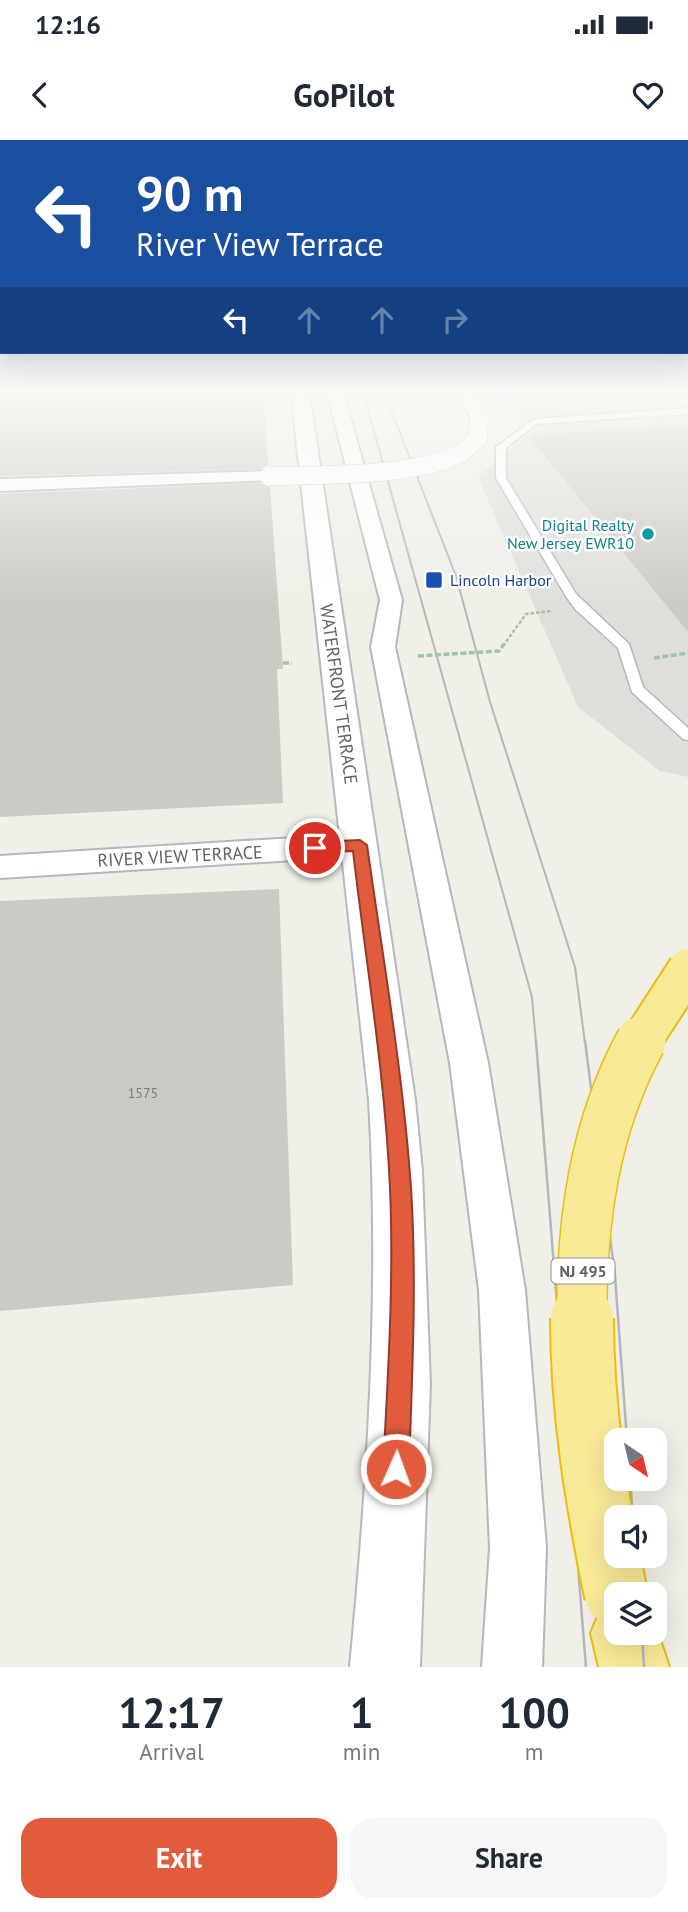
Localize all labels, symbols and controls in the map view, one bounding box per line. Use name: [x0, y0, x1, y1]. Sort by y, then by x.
text: 12:16: [35, 8, 101, 41]
text: GoPilot: [293, 74, 395, 116]
icon: back: [21, 76, 59, 114]
icon: heart: [629, 76, 667, 114]
text: 90 m: [136, 161, 243, 225]
icon: left: [21, 168, 112, 259]
text: River View Terrace: [136, 223, 384, 265]
icon: left: [217, 301, 255, 339]
icon: ahead: [290, 301, 328, 339]
icon: ahead: [363, 301, 401, 339]
icon: right: [436, 301, 474, 339]
place label: Digital Realty New Jersey EWR10: [507, 515, 635, 553]
marker: Digital Realty New Jersey EWR10: [640, 526, 656, 542]
marker: Lincoln Harbor: [424, 570, 444, 590]
place label: Lincoln Harbor: [450, 570, 552, 590]
street label: WATERFRONT TERRACE: [315, 602, 363, 786]
pin: [285, 818, 345, 878]
icon: arrive: [296, 829, 334, 867]
street label: RIVER VIEW TERRACE: [97, 840, 263, 872]
house number: 1575: [128, 1084, 158, 1102]
road number: NJ 495: [552, 1259, 614, 1284]
north arrow: [604, 1428, 667, 1491]
map controls: [604, 1428, 667, 1645]
position arrow: [359, 1432, 433, 1506]
button: sound: [604, 1505, 667, 1568]
button: layers: [604, 1582, 667, 1645]
text: 12:17: [118, 1685, 225, 1740]
text: 1: [350, 1685, 373, 1740]
text: 100: [498, 1685, 570, 1740]
text: Arrival: [139, 1737, 204, 1766]
text: min: [343, 1737, 380, 1766]
text: m: [525, 1737, 543, 1766]
button: Exit: [21, 1818, 337, 1898]
button: Share: [351, 1818, 667, 1898]

